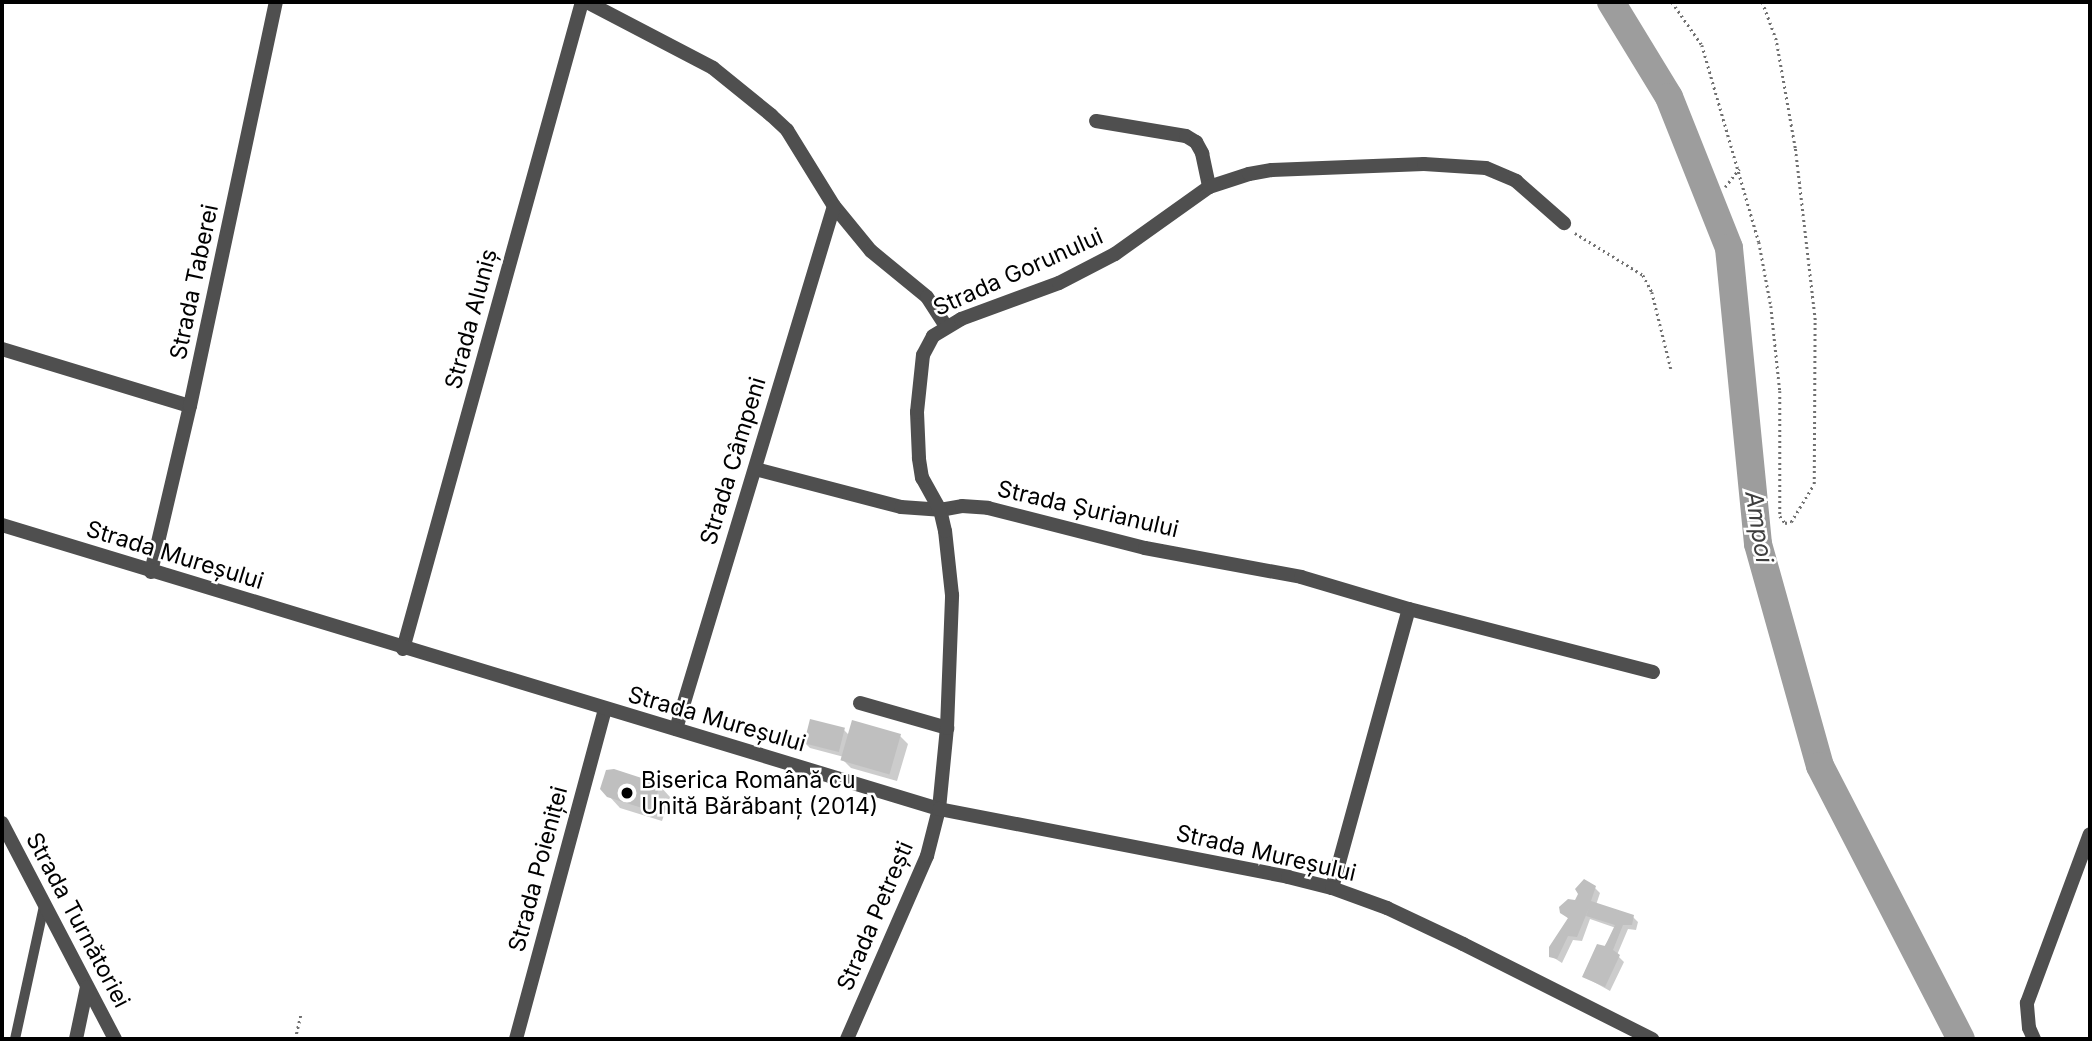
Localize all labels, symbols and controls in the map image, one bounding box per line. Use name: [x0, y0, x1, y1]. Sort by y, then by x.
street label: Strada Taberei: [164, 202, 224, 362]
street label: Strada Gorunului: [929, 222, 1107, 322]
street label: Strada Aluniș: [439, 246, 503, 392]
street label: Strada Câmpeni: [694, 374, 772, 548]
street label: Strada Șurianului: [995, 475, 1181, 543]
water label: Ampoi: [1739, 489, 1779, 565]
street label: Strada Mureșului: [83, 515, 267, 595]
street label: Strada Mureșului: [625, 680, 809, 758]
place label: Biserica Română cu Unită Bărăbanț (2014): [641, 766, 878, 820]
street label: Strada Poieniței: [503, 783, 573, 955]
marker: Biserica Română cu Unită Bărăbanț (2014): [619, 785, 635, 801]
street label: Strada Mureșului: [1173, 819, 1359, 887]
street label: Strada Turnătoriei: [20, 828, 136, 1012]
street label: Strada Petrești: [831, 837, 919, 995]

